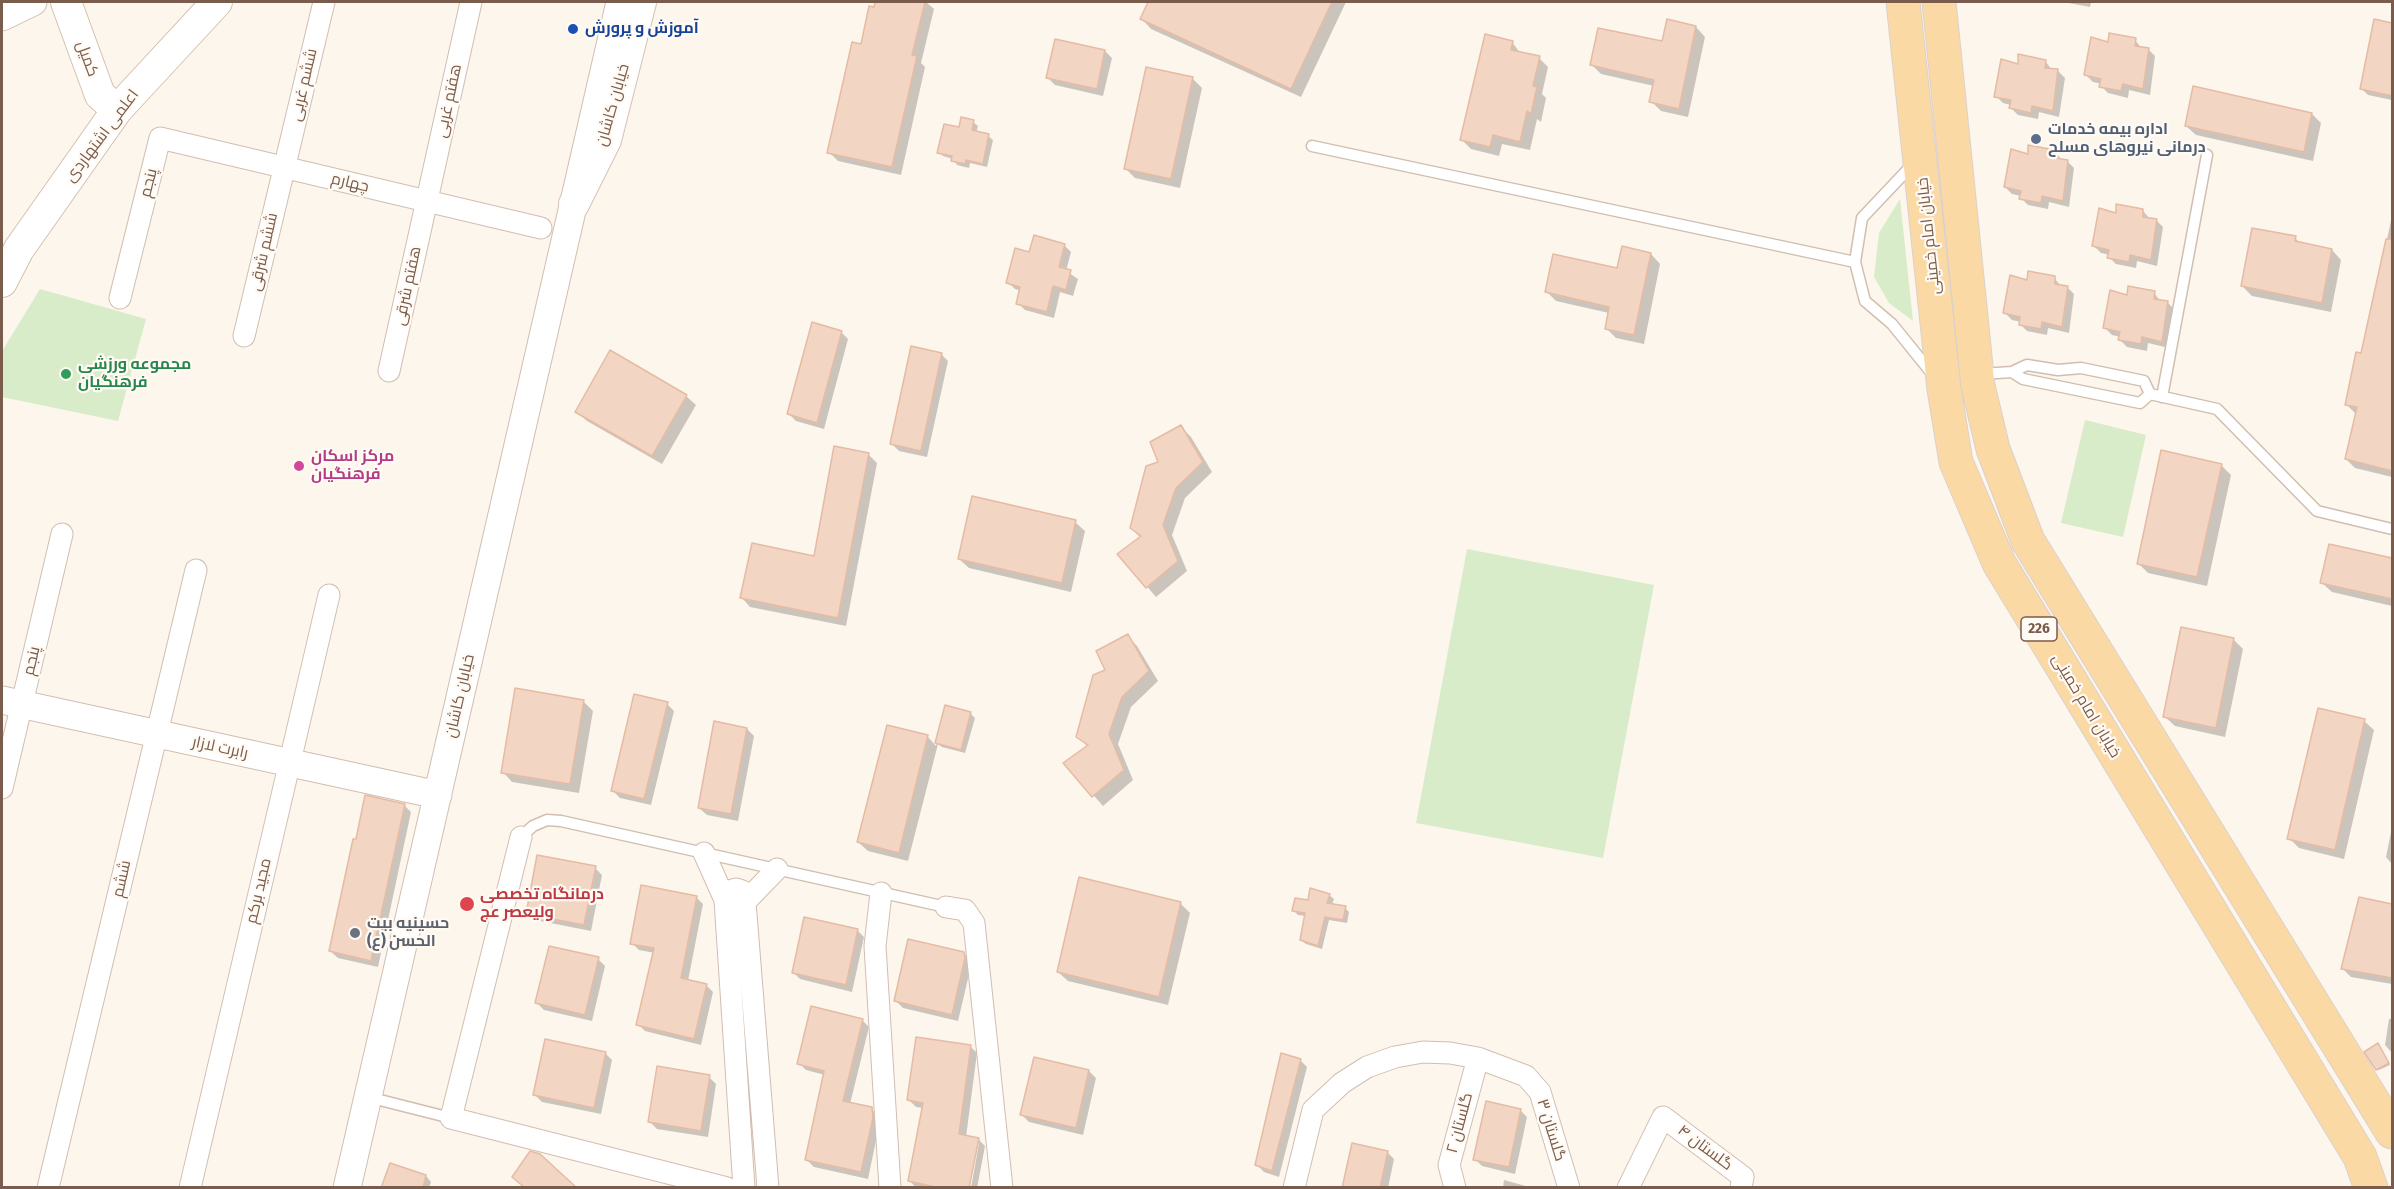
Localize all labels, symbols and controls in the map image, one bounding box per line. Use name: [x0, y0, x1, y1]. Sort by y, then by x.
place label: آموزش و پرورش: [585, 19, 699, 39]
marker: آموزش و پرورش: [566, 22, 580, 36]
street label: کمیل: [72, 38, 102, 80]
street label: ششم غربی: [286, 47, 322, 123]
street label: خیابان کاشان: [592, 61, 634, 149]
street label: هفتم غربی: [432, 62, 466, 140]
street label: اعلمی اشتهاردی: [61, 86, 143, 186]
place label: اداره بیمه خدمات درمانی نیروهای مسلح: [2048, 120, 2206, 158]
marker: اداره بیمه خدمات درمانی نیروهای مسلح: [2029, 132, 2043, 146]
street label: پنجم: [136, 167, 162, 199]
street label: چهارم: [329, 169, 371, 197]
street label: خیابان امام خمینی: [1913, 176, 1945, 296]
street label: ششم شرقی: [246, 211, 282, 293]
street label: هفتم شرقی: [390, 245, 426, 327]
place label: مجموعه ورزشی فرهنگیان: [78, 355, 191, 393]
marker: مجموعه ورزشی فرهنگیان: [59, 367, 73, 381]
place label: مرکز اسکان فرهنگیان: [311, 447, 394, 485]
marker: مرکز اسکان فرهنگیان: [292, 459, 306, 473]
road number: 226: [2021, 617, 2057, 641]
street label: پنجم: [19, 645, 45, 677]
street label: خیابان امام خمینی: [2047, 650, 2125, 762]
street label: خیابان کاشان: [441, 652, 479, 740]
street label: رابرت لازار: [190, 733, 250, 763]
street label: مجید برکم: [242, 856, 276, 926]
street label: ششم: [108, 859, 136, 899]
place label: درمانگاه تخصصی ولیعصر عج: [480, 885, 604, 923]
marker: درمانگاه تخصصی ولیعصر عج: [458, 895, 476, 913]
place label: حسینیه بیت الحسن (ع): [367, 914, 449, 952]
marker: حسینیه بیت الحسن (ع): [348, 926, 362, 940]
street label: گلستان ۲: [1443, 1091, 1477, 1155]
street label: گلستان ۳: [1532, 1097, 1570, 1163]
street label: گلستان ۴: [1674, 1121, 1736, 1175]

